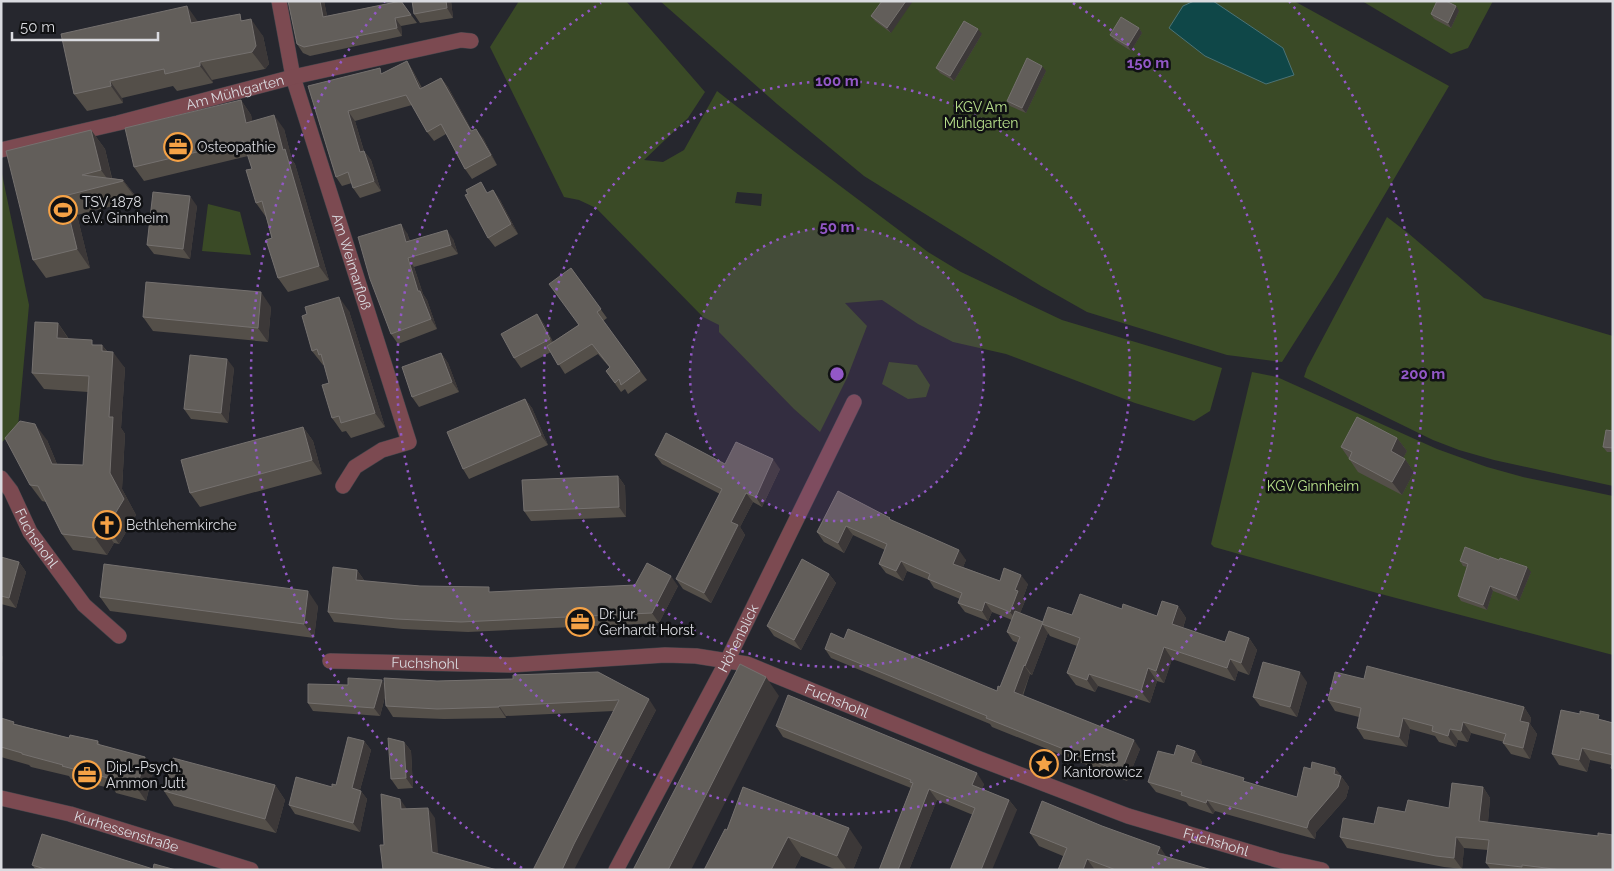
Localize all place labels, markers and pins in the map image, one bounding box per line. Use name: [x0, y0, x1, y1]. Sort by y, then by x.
office icon: Osteopathie: [163, 132, 193, 162]
place label: Osteopathie: [197, 139, 276, 155]
place label: TSV 1878 e.V. Ginnheim: [82, 194, 168, 226]
sports icon: TSV 1878 e.V. Ginnheim: [48, 195, 78, 225]
centre of rings: [828, 365, 846, 383]
church icon: Bethlehemkirche: [92, 510, 122, 540]
place label: Bethlehemkirche: [126, 517, 237, 533]
place label: Dr. jur. Gerhardt Horst: [599, 606, 695, 638]
office icon: Dr. jur. Gerhardt Horst: [565, 607, 595, 637]
place label: Dr. Ernst Kantorowicz: [1063, 748, 1143, 780]
place icon: Dr. Ernst Kantorowicz: [1029, 749, 1059, 779]
place label: Dipl.-Psych. Ammon Jutt: [106, 759, 186, 791]
office icon: Dipl.-Psych. Ammon Jutt: [72, 760, 102, 790]

